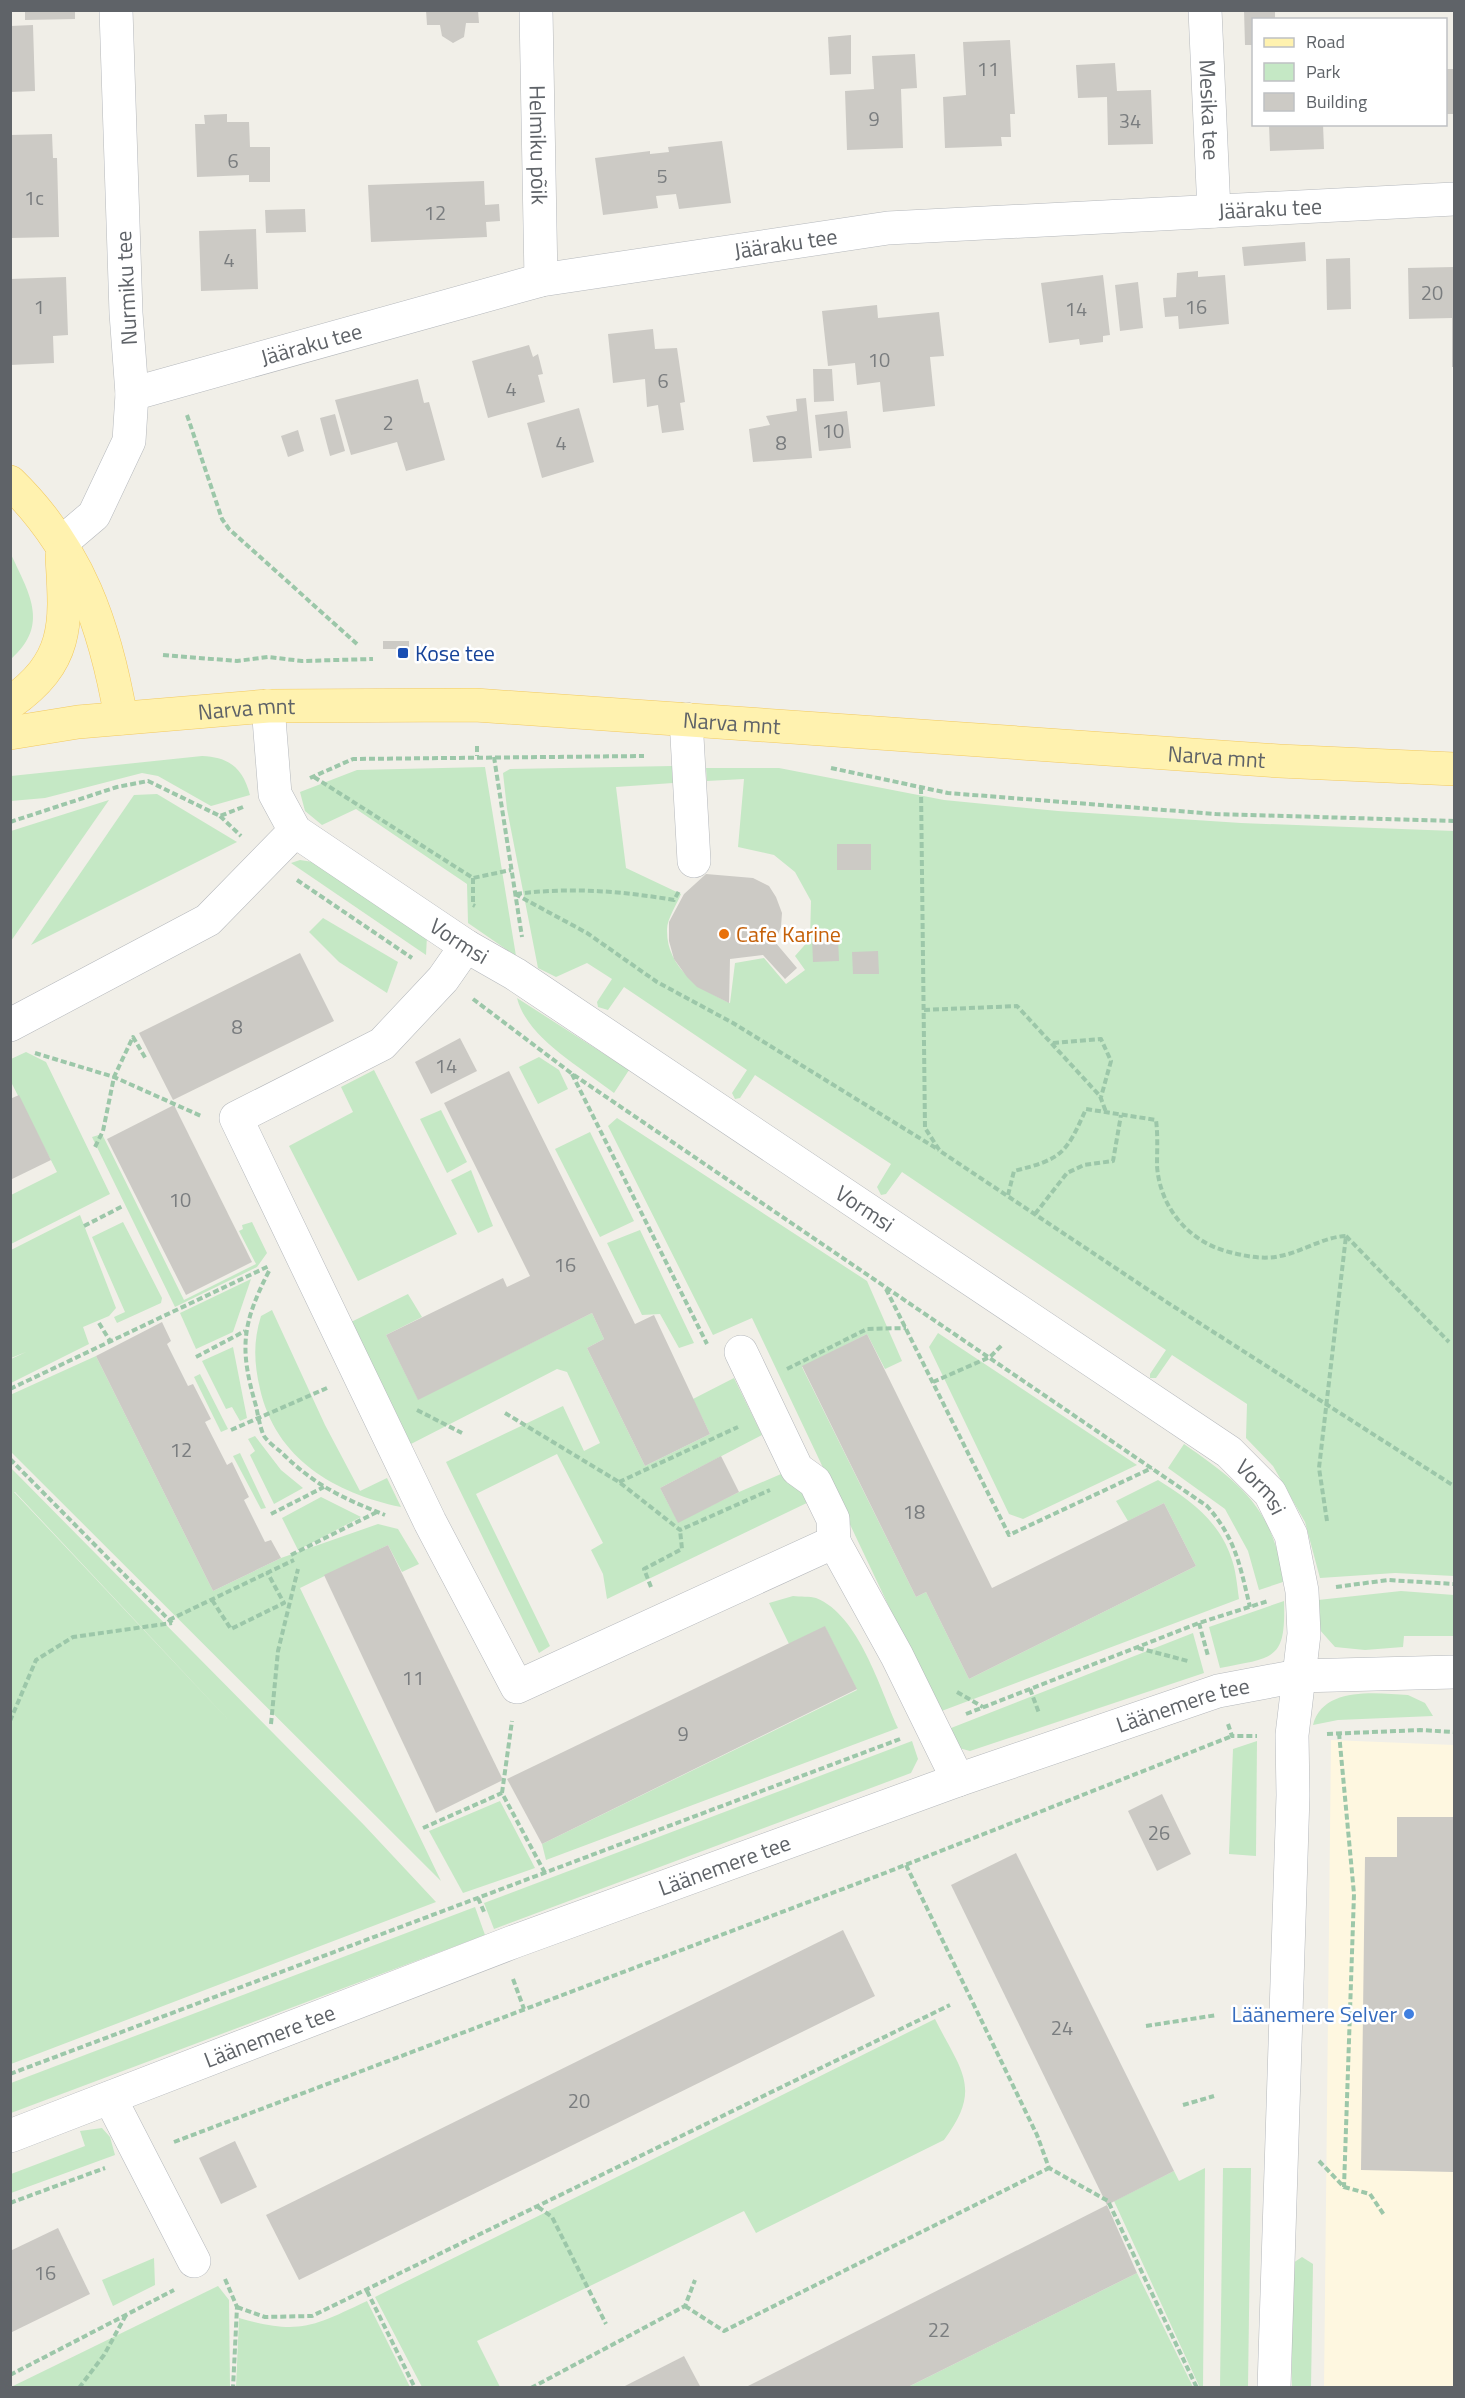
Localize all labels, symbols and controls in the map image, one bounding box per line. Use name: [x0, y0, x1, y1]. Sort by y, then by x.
legend: [1252, 18, 1447, 126]
text: Road: [1306, 28, 1345, 55]
house number: 11: [977, 53, 999, 84]
text: Park: [1306, 58, 1341, 85]
street label: Mesika tee: [1190, 59, 1229, 161]
street label: Helmiku põik: [520, 85, 557, 206]
text: Building: [1306, 88, 1367, 115]
house number: 9: [868, 103, 880, 134]
house number: 34: [1119, 105, 1141, 136]
house number: 6: [227, 145, 239, 176]
house number: 5: [656, 160, 668, 191]
house number: 1c: [24, 182, 44, 213]
street label: Jääraku tee: [1217, 189, 1323, 228]
house number: 12: [424, 197, 446, 228]
street label: Jääraku tee: [732, 219, 840, 268]
street label: Nurmiku tee: [106, 230, 146, 346]
house number: 4: [223, 244, 235, 275]
house number: 20: [1421, 277, 1443, 308]
house number: 1: [33, 291, 45, 322]
house number: 16: [1185, 291, 1207, 322]
house number: 14: [1065, 293, 1087, 324]
street label: Jääraku tee: [256, 314, 366, 374]
house number: 10: [868, 344, 890, 375]
house number: 6: [657, 365, 669, 396]
house number: 4: [505, 373, 517, 404]
house number: 2: [382, 407, 394, 438]
house number: 10: [822, 415, 844, 446]
house number: 4: [555, 427, 567, 458]
house number: 8: [775, 427, 787, 458]
place label: Kose tee: [415, 636, 495, 670]
marker: Kose tee: [396, 646, 410, 660]
street label: Narva mnt: [196, 688, 296, 729]
street label: Narva mnt: [682, 703, 782, 743]
street label: Narva mnt: [1167, 736, 1267, 777]
street label: Vormsi: [423, 909, 495, 973]
place label: Cafe Karine: [736, 917, 841, 951]
marker: Cafe Karine: [717, 927, 731, 941]
house number: 8: [231, 1011, 243, 1042]
house number: 14: [435, 1050, 457, 1081]
street label: Vormsi: [829, 1176, 901, 1240]
house number: 10: [169, 1184, 191, 1215]
house number: 16: [554, 1249, 576, 1280]
house number: 12: [170, 1434, 192, 1465]
street label: Vormsi: [1228, 1451, 1295, 1521]
house number: 18: [903, 1496, 925, 1527]
house number: 11: [402, 1662, 424, 1693]
street label: Läänemere tee: [1112, 1668, 1252, 1742]
house number: 9: [677, 1718, 689, 1749]
house number: 26: [1148, 1817, 1170, 1848]
street label: Läänemere tee: [653, 1825, 795, 1905]
street label: Läänemere tee: [199, 1995, 340, 2077]
place label: Läänemere Selver: [1231, 1997, 1397, 2031]
marker: Läänemere Selver: [1402, 2007, 1416, 2021]
house number: 24: [1051, 2012, 1073, 2043]
house number: 20: [568, 2085, 590, 2116]
house number: 16: [34, 2257, 56, 2288]
house number: 22: [928, 2314, 950, 2345]

